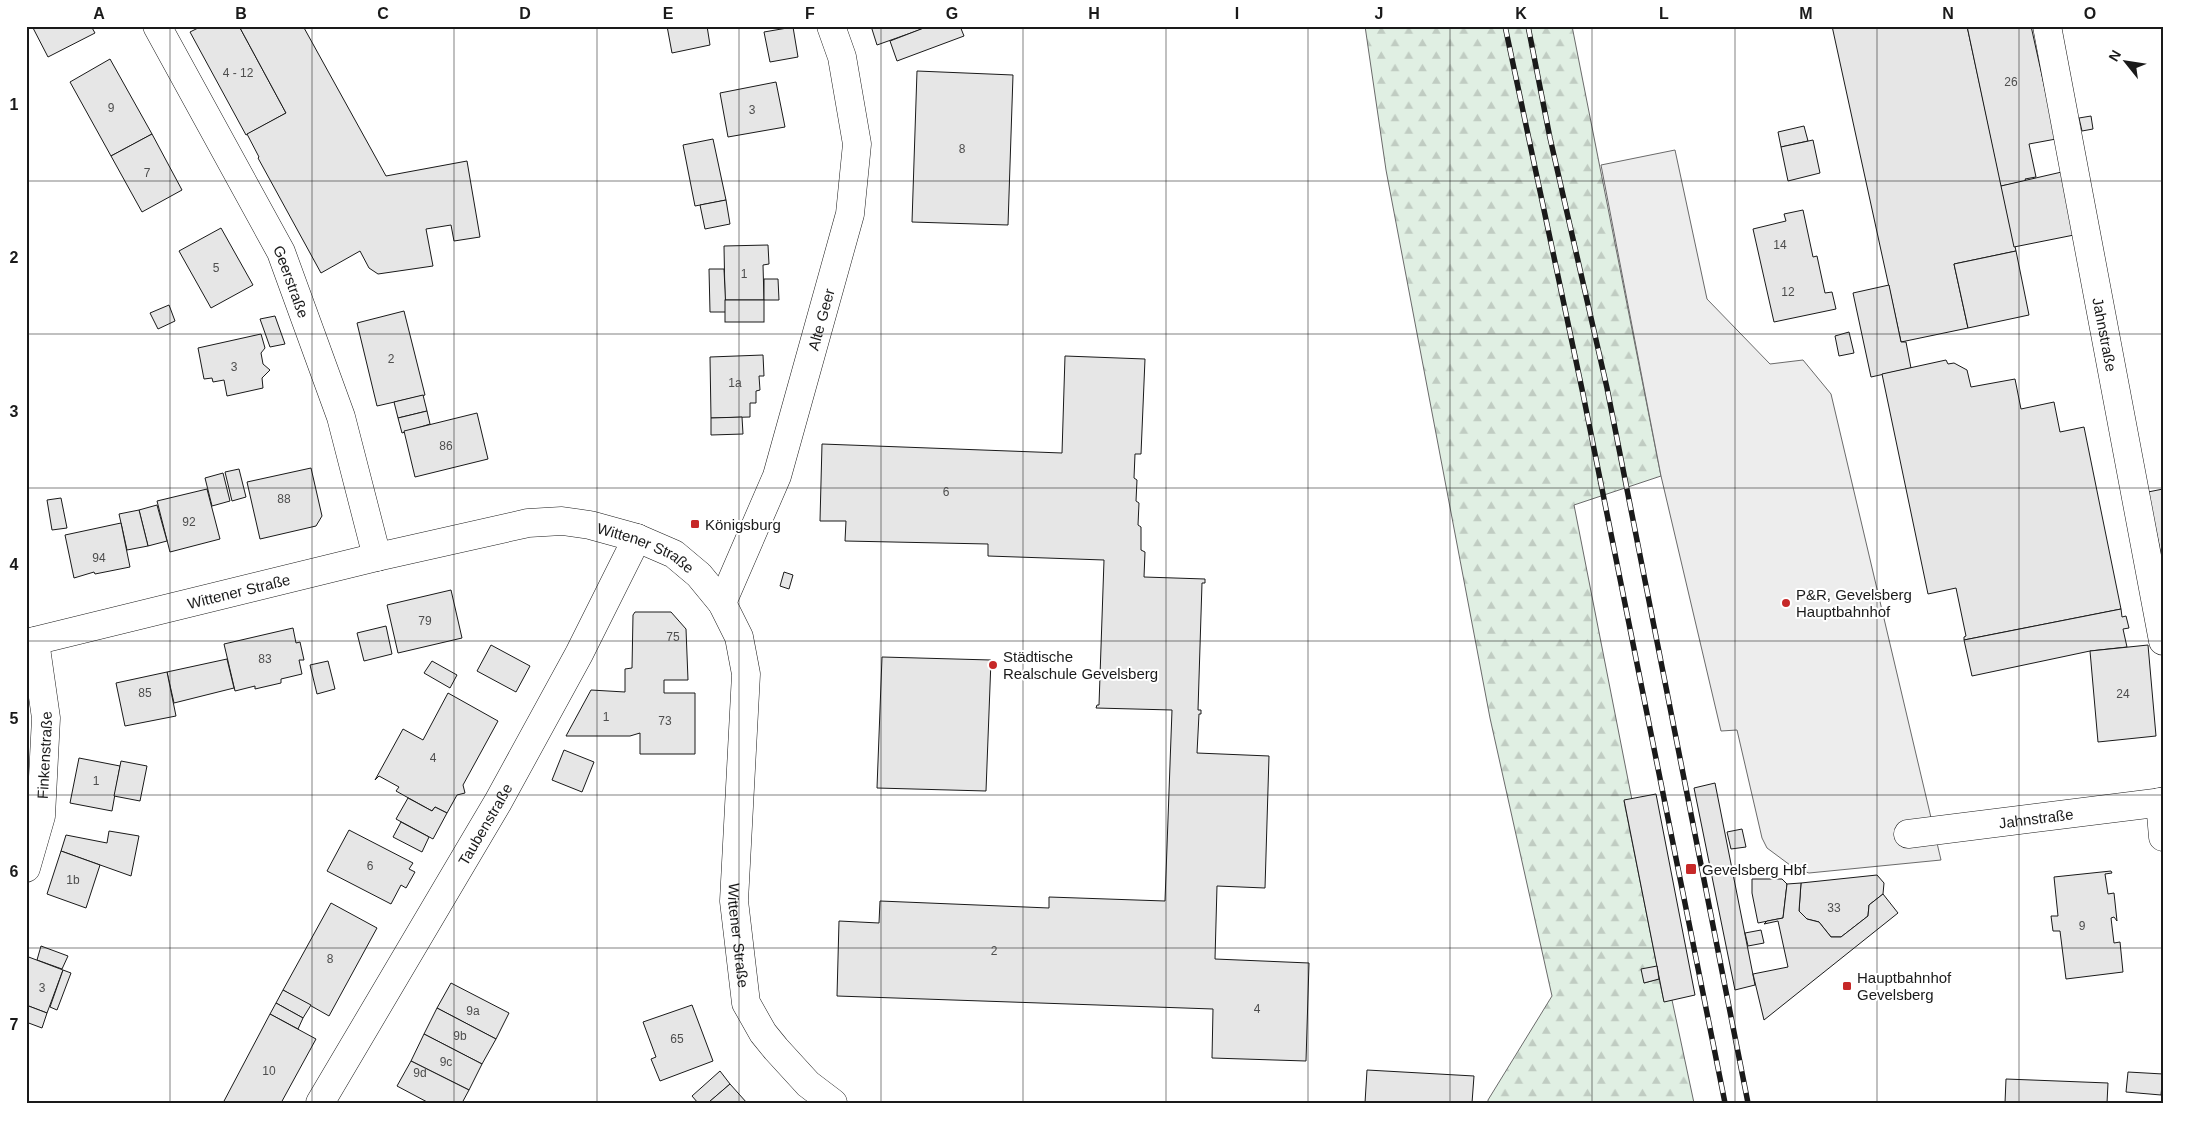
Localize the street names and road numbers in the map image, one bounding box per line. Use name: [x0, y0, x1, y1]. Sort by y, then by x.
street label: Geerstraße: [270, 242, 313, 320]
street label: Alte Geer: [804, 287, 837, 352]
street label: Jahnstraße: [2090, 296, 2121, 373]
street label: Wittener Straße: [595, 519, 698, 576]
street label: Wittener Straße: [186, 570, 292, 612]
street label: Finkenstraße: [33, 710, 55, 799]
street label: Taubenstraße: [454, 780, 515, 868]
street label: Jahnstraße: [1998, 805, 2074, 831]
street label: Wittener Straße: [726, 883, 753, 988]

